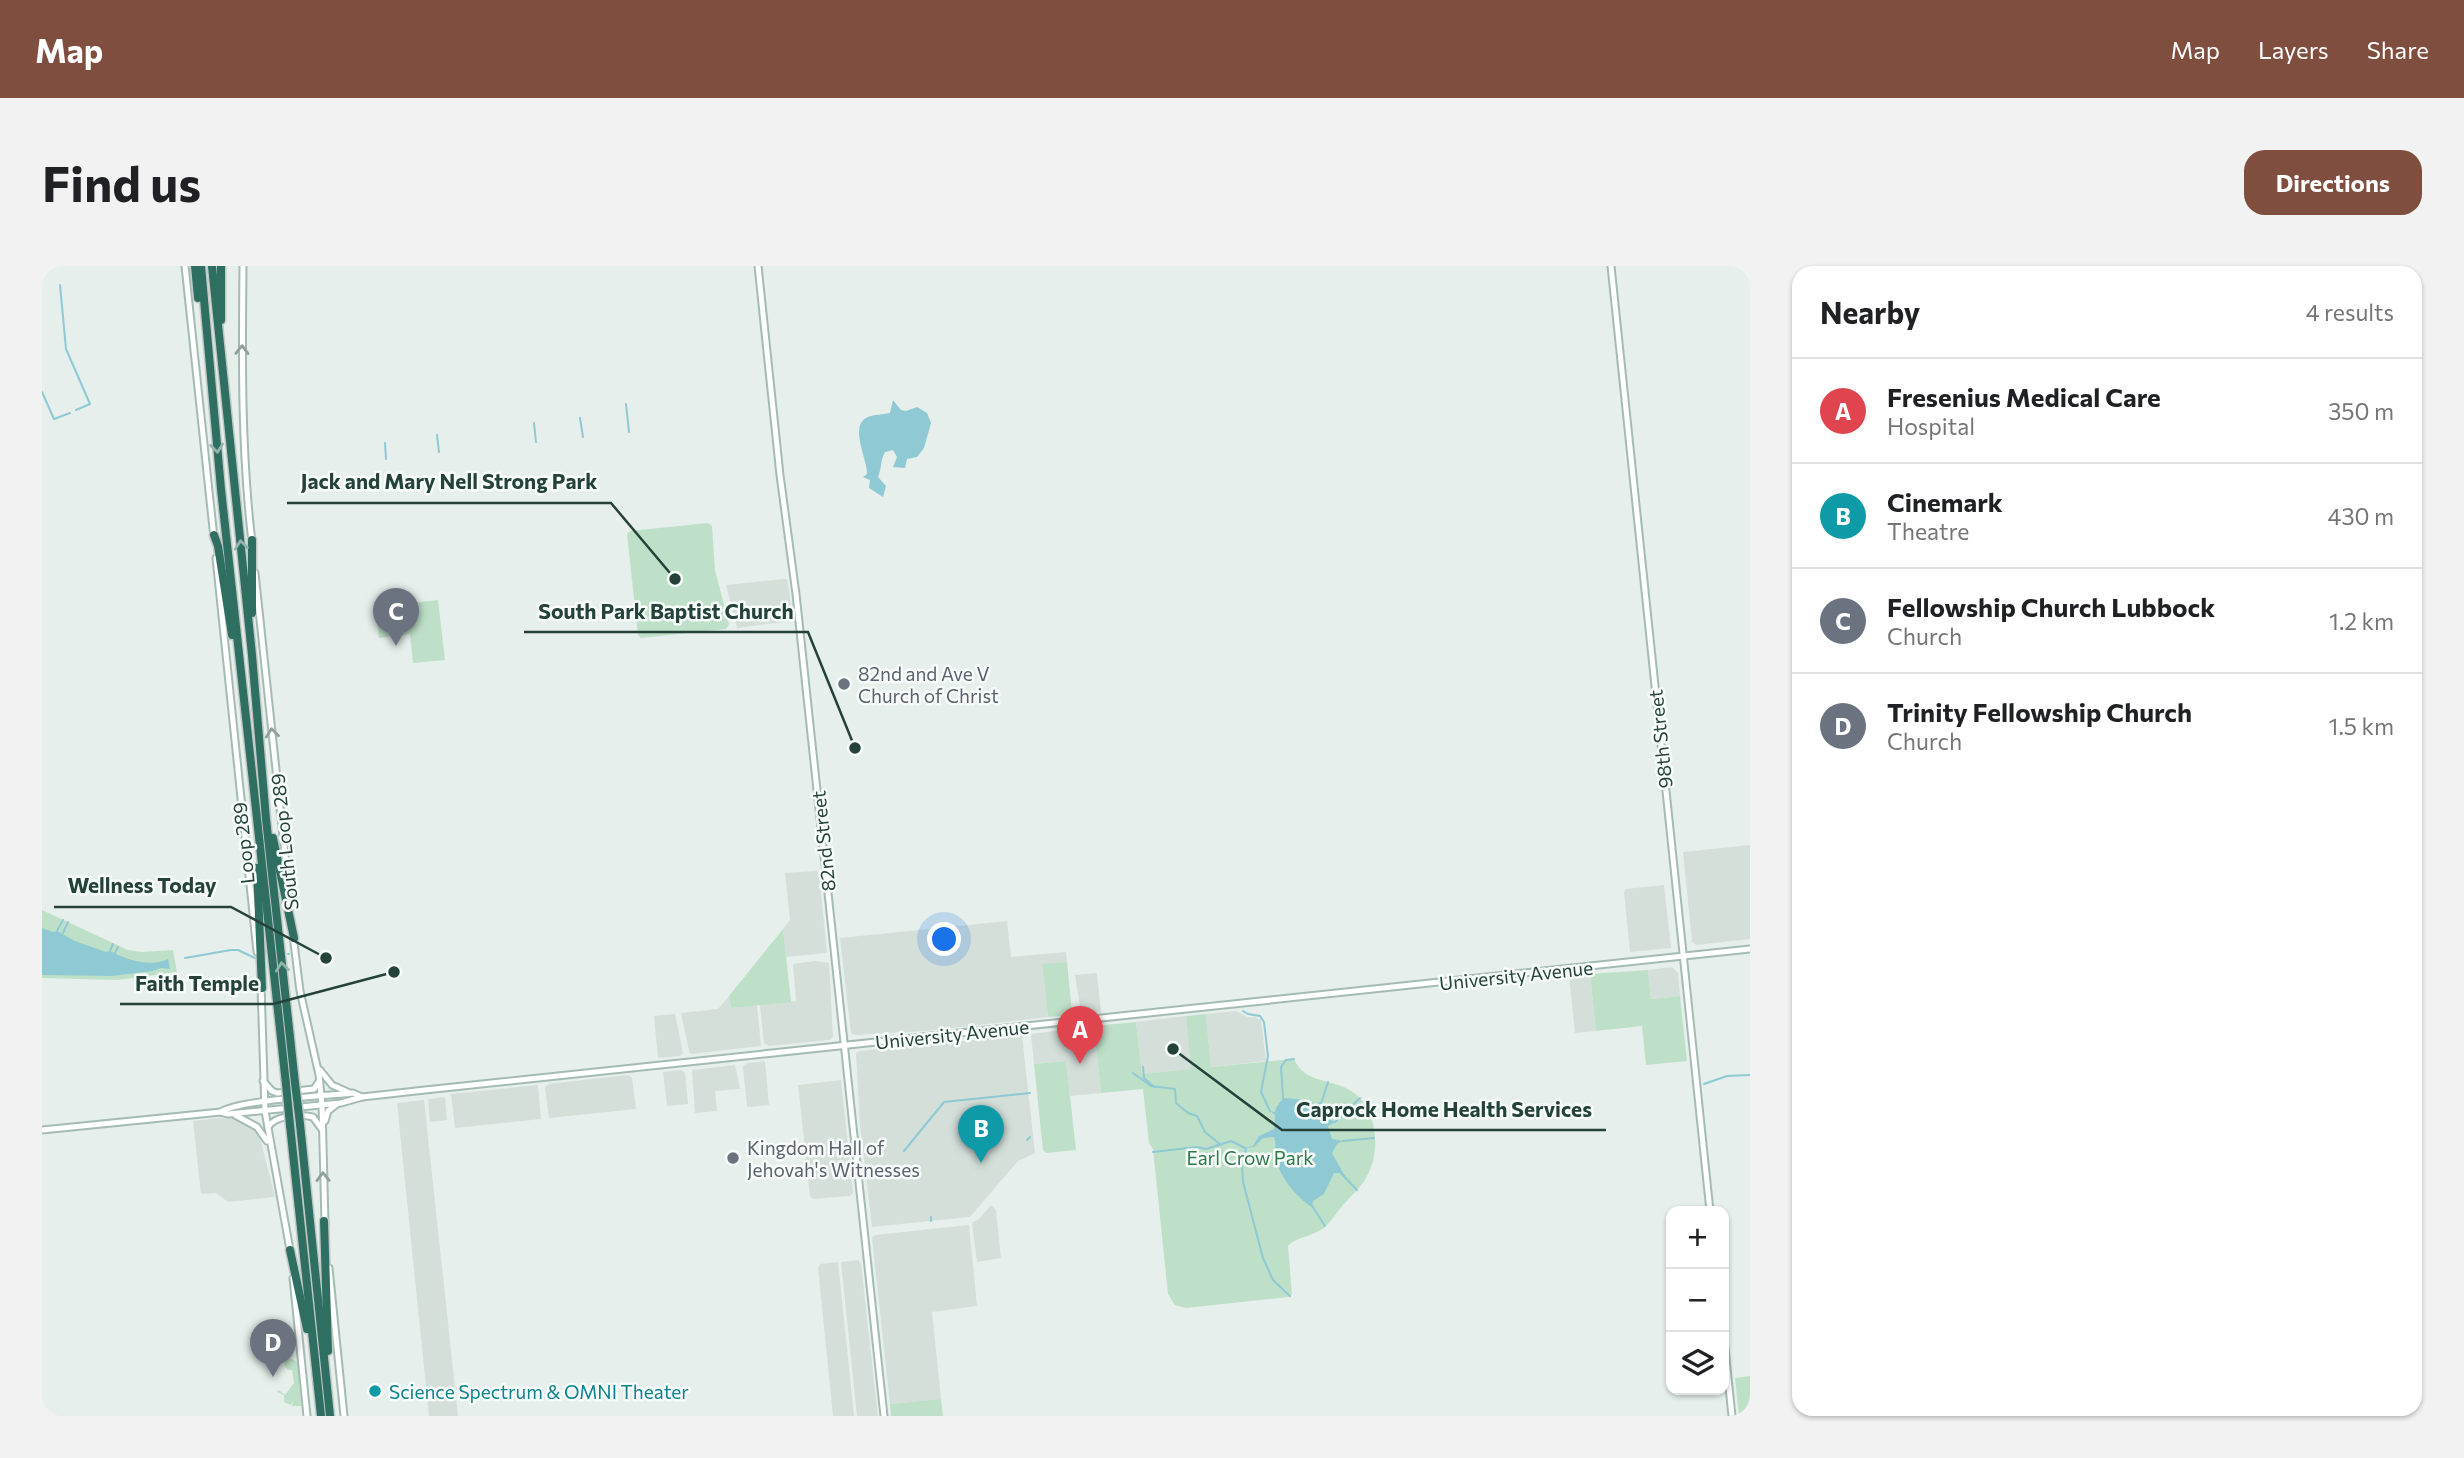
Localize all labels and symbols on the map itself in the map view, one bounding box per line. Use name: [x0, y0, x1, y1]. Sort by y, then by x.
one-way arrow: [234, 344, 250, 355]
one-way arrow: [209, 443, 224, 454]
callout: Jack and Mary Nell Strong Park: [287, 461, 611, 503]
text: Jack and Mary Nell Strong Park: [301, 468, 597, 493]
one-way arrow: [234, 540, 249, 551]
pin: C: [373, 588, 419, 646]
callout: South Park Baptist Church: [524, 590, 808, 632]
text: South Park Baptist Church: [538, 598, 794, 623]
place label: 82nd and Ave V Church of Christ: [858, 662, 999, 707]
marker: 82nd and Ave V Church of Christ: [836, 676, 852, 692]
street label: 98th Street: [1643, 688, 1677, 789]
one-way arrow: [265, 727, 280, 738]
street label: South Loop 289: [265, 772, 303, 912]
street label: 82nd Street: [806, 789, 840, 893]
street label: Loop 289: [227, 801, 259, 885]
callout: Wellness Today: [54, 865, 231, 907]
text: Wellness Today: [68, 872, 217, 897]
your location: [927, 922, 961, 956]
street label: University Avenue: [1438, 955, 1594, 995]
one-way arrow: [275, 961, 290, 973]
callout: Faith Temple: [120, 962, 273, 1004]
text: Faith Temple: [135, 970, 259, 995]
pin: A: [1057, 1006, 1103, 1064]
street label: University Avenue: [874, 1014, 1030, 1054]
callout: Caprock Home Health Services: [1282, 1088, 1606, 1130]
text: Caprock Home Health Services: [1296, 1096, 1592, 1121]
pin: B: [958, 1105, 1004, 1163]
place label: Kingdom Hall of Jehovah's Witnesses: [747, 1136, 920, 1181]
park label: Earl Crow Park: [1186, 1146, 1314, 1169]
marker: Kingdom Hall of Jehovah's Witnesses: [725, 1150, 741, 1166]
one-way arrow: [315, 1172, 331, 1182]
pin: D: [250, 1319, 296, 1377]
place label: Science Spectrum & OMNI Theater: [389, 1380, 689, 1403]
marker: Science Spectrum & OMNI Theater: [367, 1383, 383, 1399]

